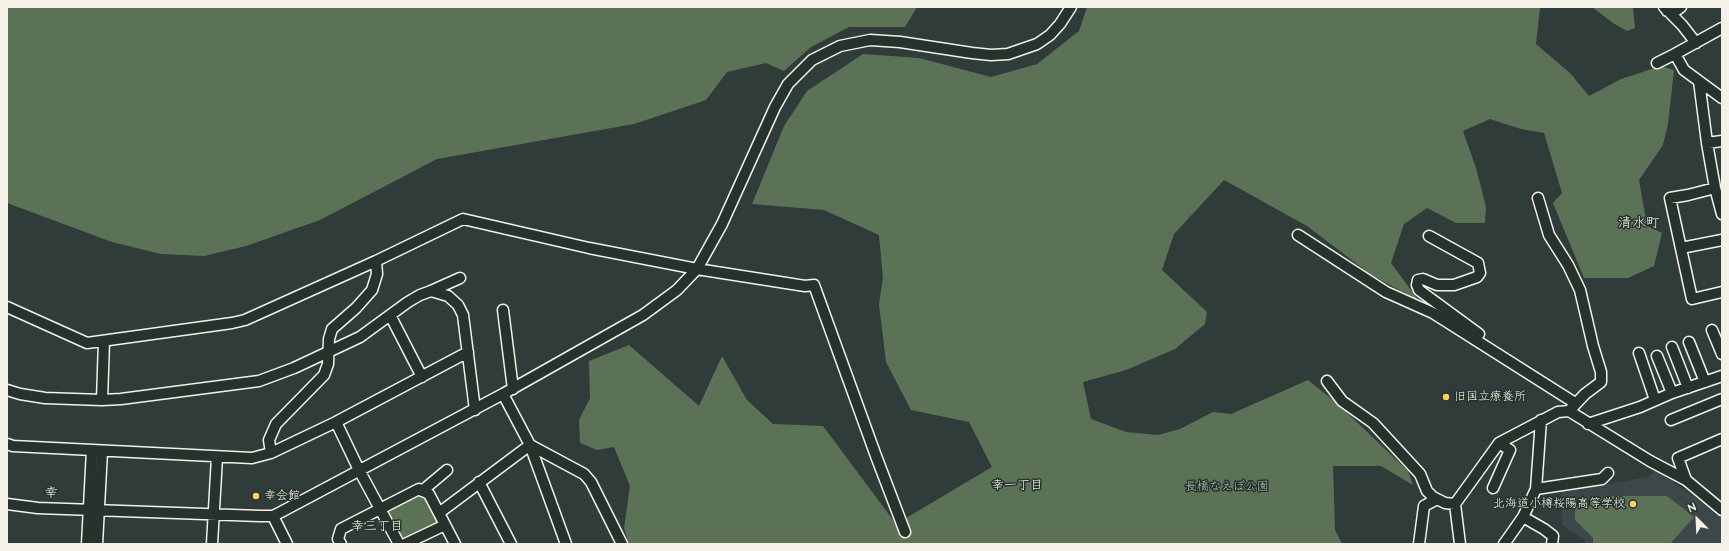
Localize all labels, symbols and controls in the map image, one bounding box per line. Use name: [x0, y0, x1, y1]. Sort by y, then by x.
district label: 清水町: [1618, 216, 1660, 232]
place label: 旧国立療養所: [1454, 390, 1526, 404]
marker: 旧国立療養所: [1441, 392, 1451, 402]
district label: 幸一丁目: [991, 478, 1043, 494]
park label: 長橋なえぼ公園: [1185, 480, 1269, 494]
district label: 幸: [44, 486, 58, 502]
place label: 幸会館: [264, 489, 300, 503]
marker: 幸会館: [251, 491, 261, 501]
place label: 北海道小樽桜陽高等学校: [1493, 497, 1625, 511]
marker: 北海道小樽桜陽高等学校: [1628, 499, 1638, 509]
north arrow: [1677, 499, 1717, 539]
text: N: [1686, 499, 1698, 516]
district label: 幸三丁目: [351, 519, 403, 535]

